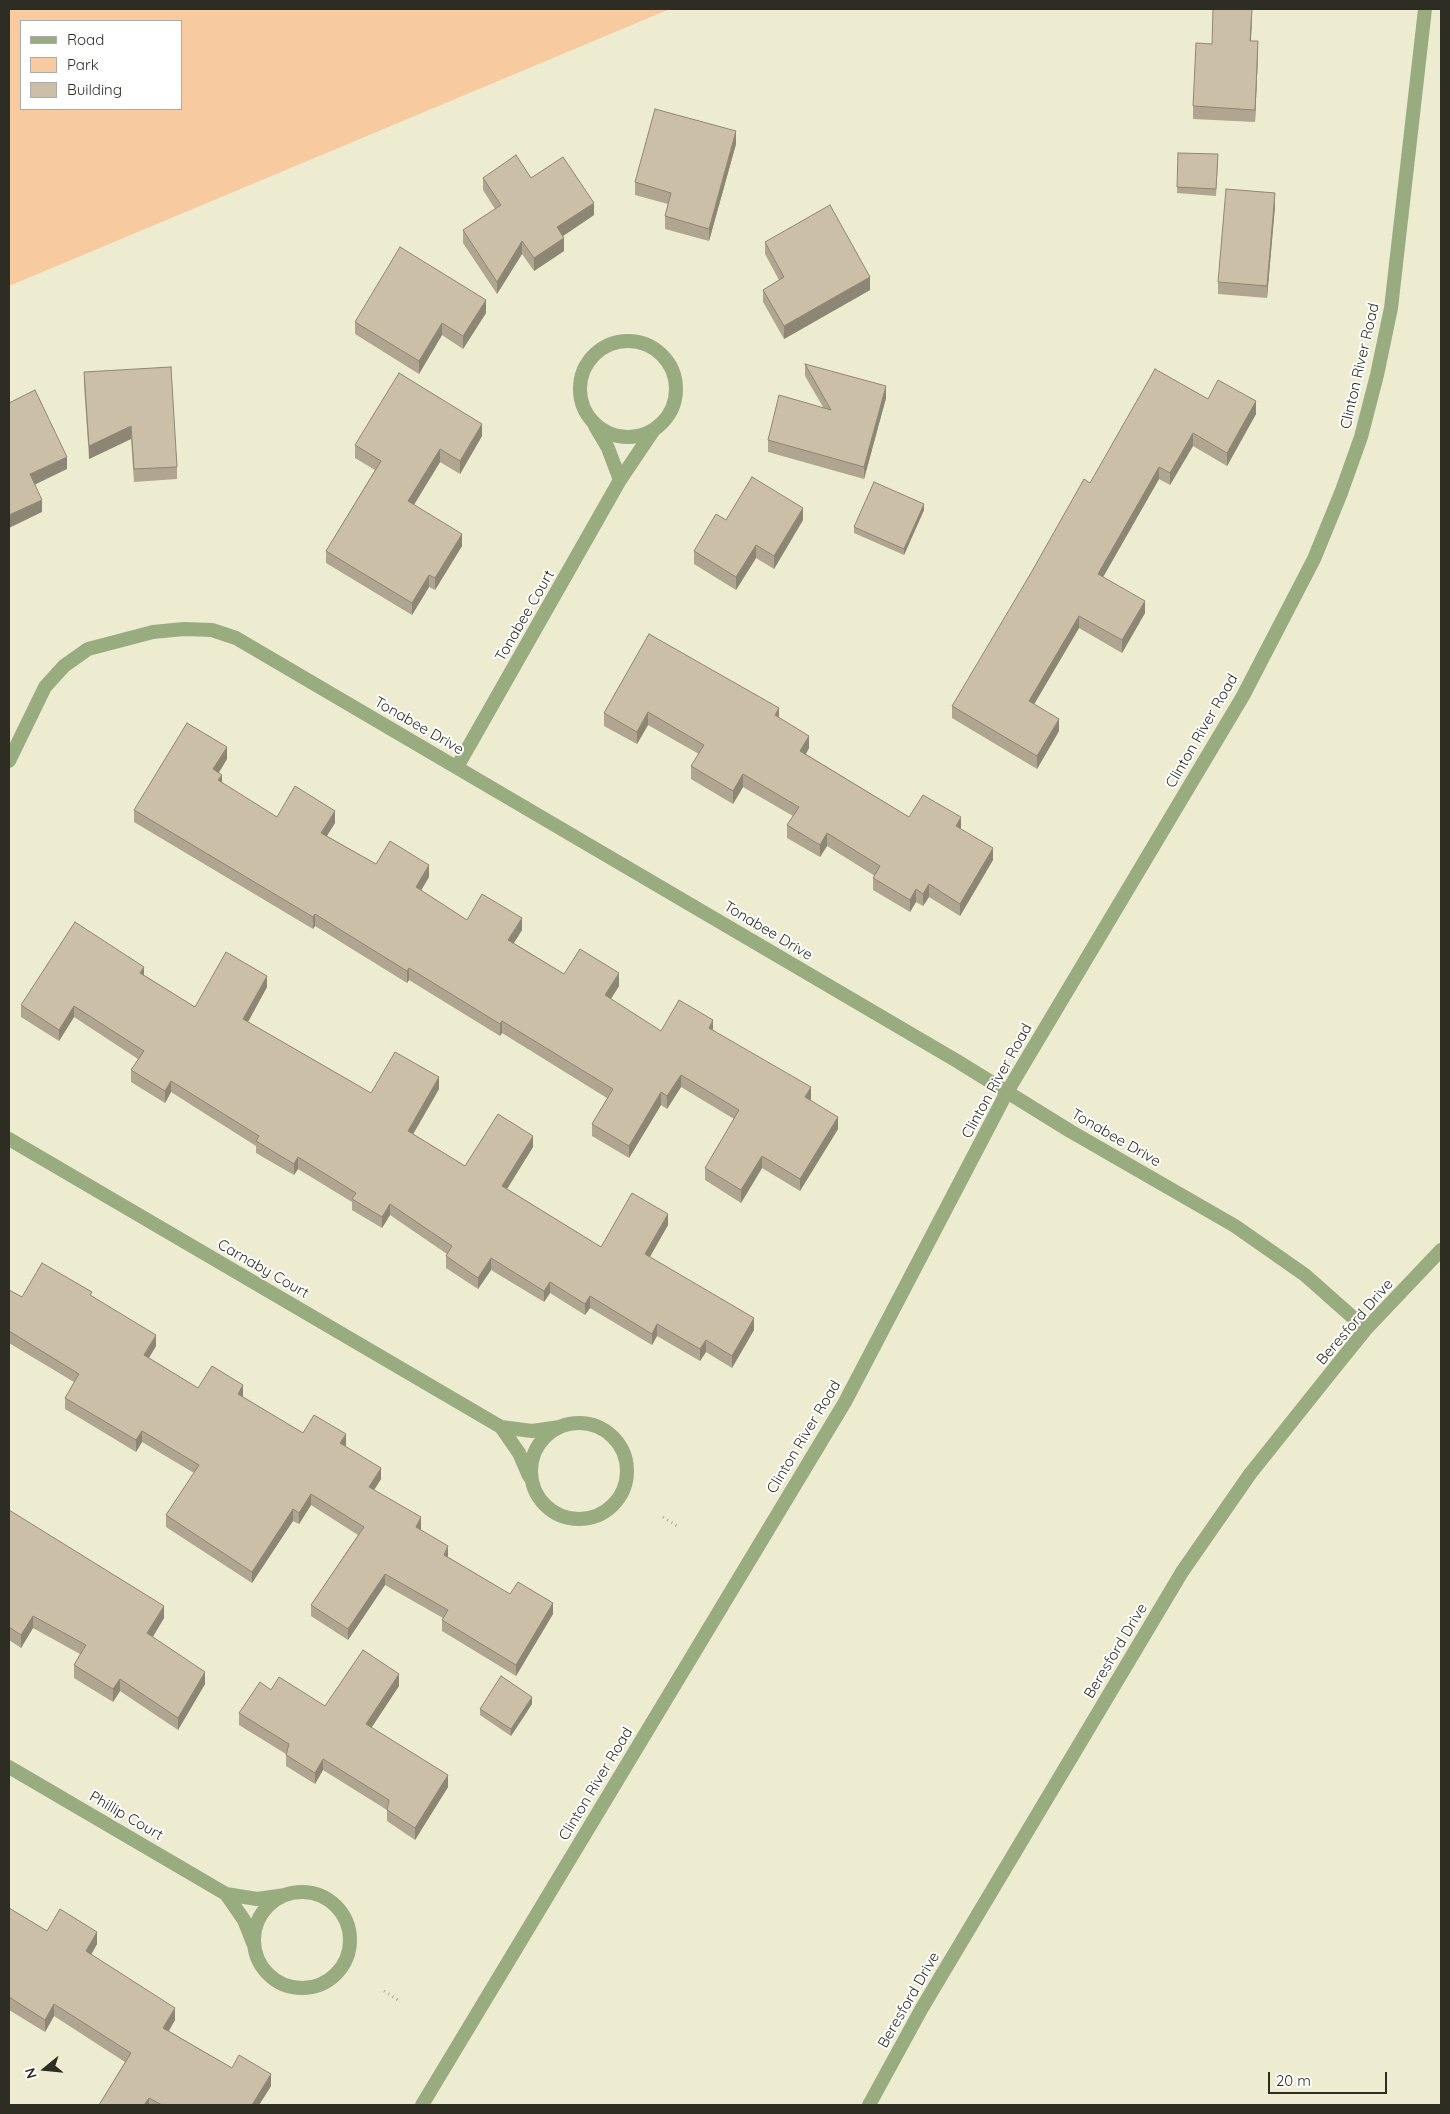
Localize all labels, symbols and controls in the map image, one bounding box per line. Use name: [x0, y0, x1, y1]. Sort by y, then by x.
legend: [20, 20, 182, 110]
text: Road: [67, 30, 104, 49]
text: Park: [67, 55, 99, 74]
text: Building: [67, 80, 122, 99]
street label: Clinton River Road: [1337, 301, 1383, 431]
street label: Tonabee Court: [492, 567, 558, 665]
street label: Clinton River Road: [1162, 671, 1242, 791]
street label: Tonabee Drive: [371, 693, 467, 759]
street label: Tonabee Drive: [720, 897, 816, 965]
street label: Clinton River Road: [958, 1020, 1036, 1142]
street label: Tonabee Drive: [1068, 1105, 1164, 1171]
street label: Carnaby Court: [214, 1236, 312, 1302]
street label: Beresford Drive: [1313, 1275, 1397, 1369]
street label: Clinton River Road: [763, 1377, 845, 1497]
street label: Beresford Drive: [1081, 1600, 1151, 1702]
street label: Clinton River Road: [555, 1724, 637, 1844]
street label: Phillip Court: [86, 1788, 166, 1844]
street label: Beresford Drive: [874, 1949, 944, 2051]
north arrow: [20, 2044, 70, 2094]
scale bar: [1270, 2062, 1389, 2094]
text: N: [21, 2066, 41, 2081]
text: 20 m: [1276, 2071, 1311, 2090]

